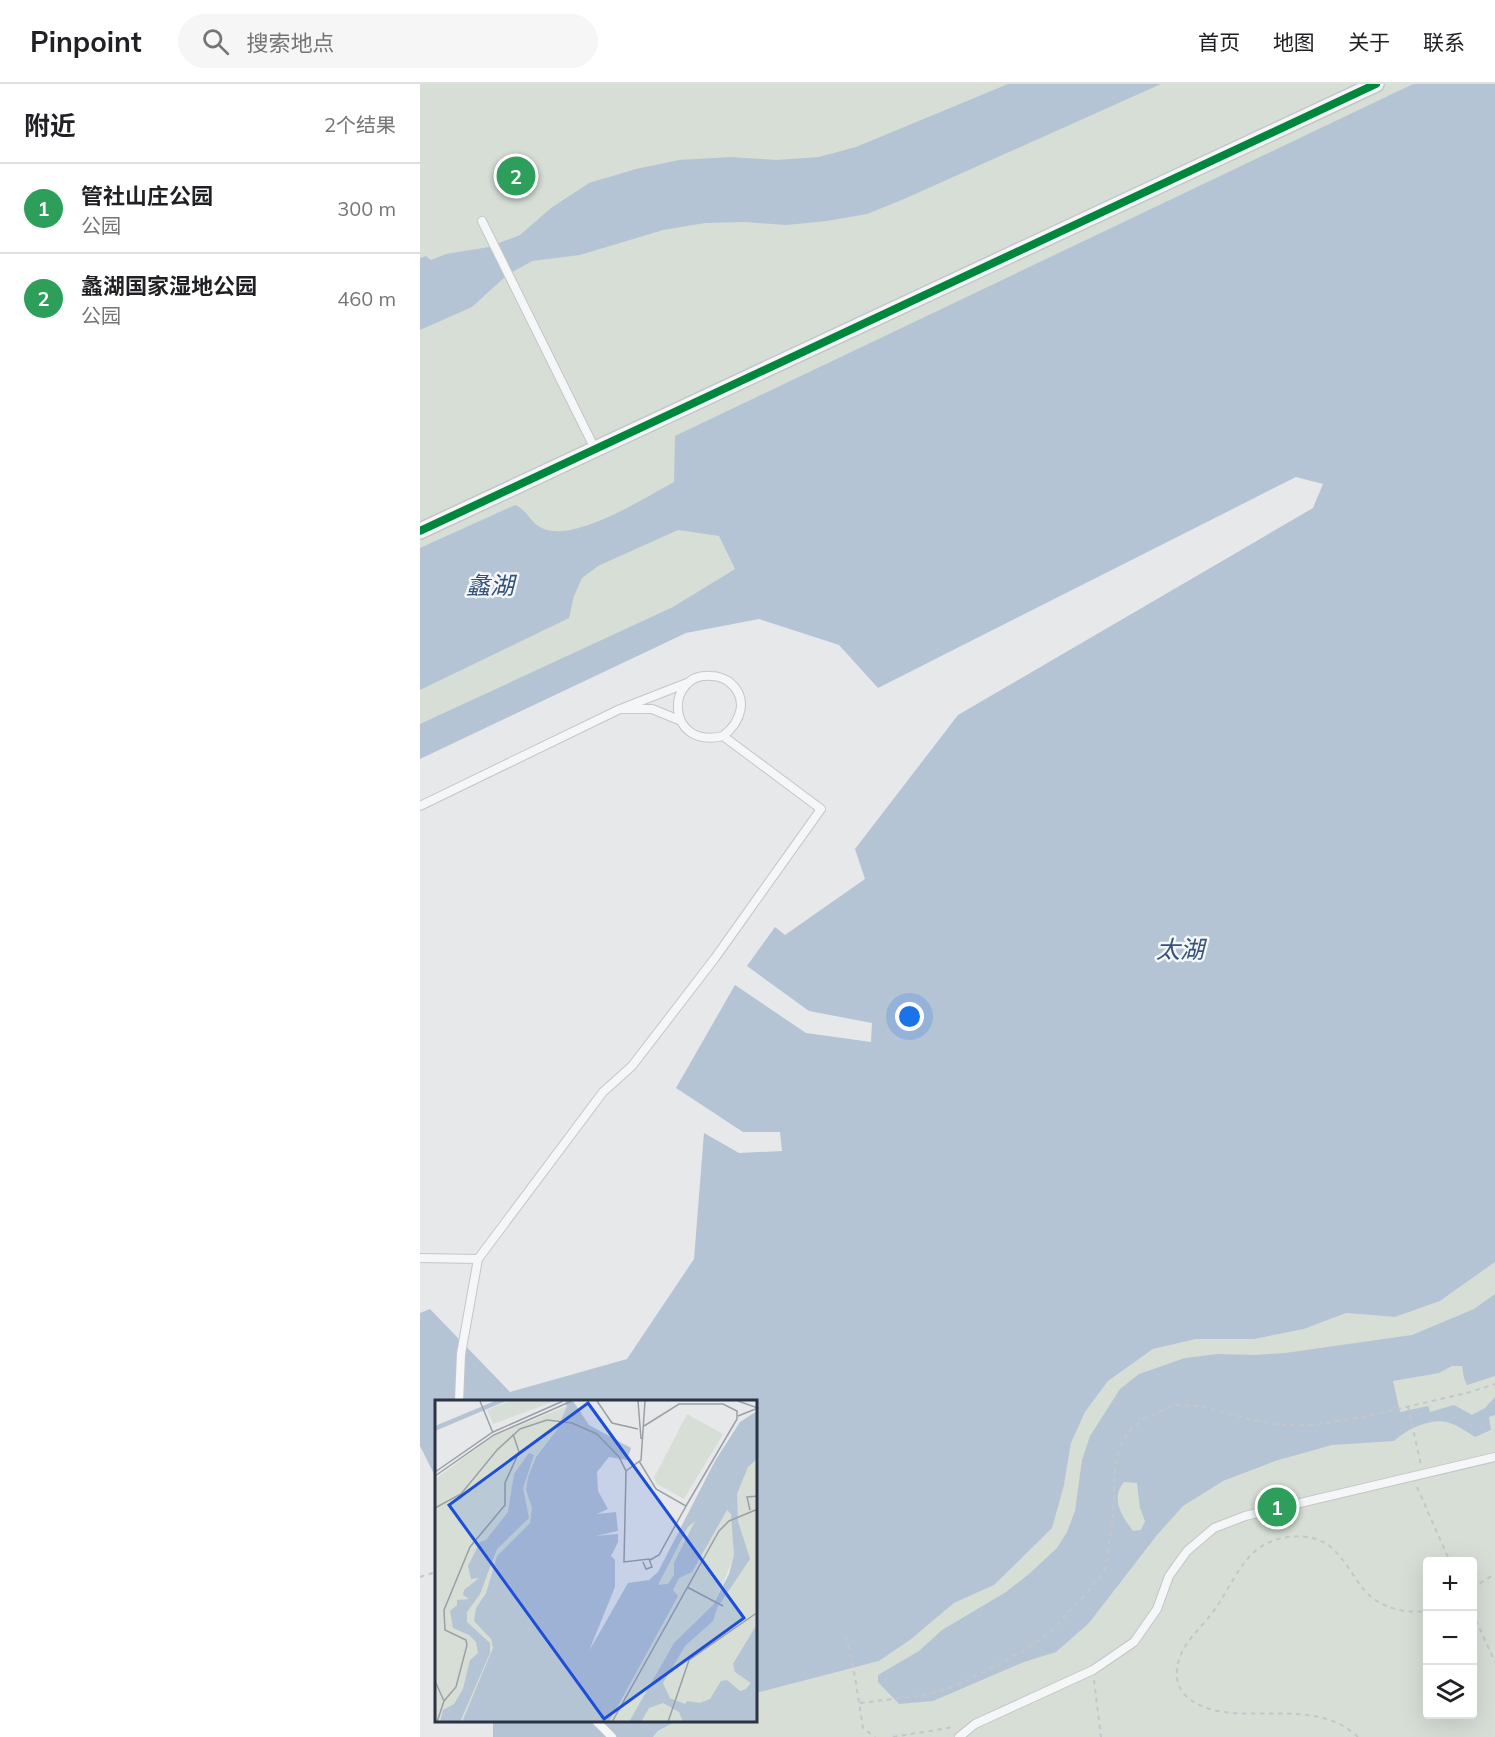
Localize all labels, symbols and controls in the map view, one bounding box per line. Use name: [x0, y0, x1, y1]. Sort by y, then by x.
search box: [178, 14, 598, 68]
text: Pinpoint: [30, 24, 142, 59]
icon: search: [199, 25, 232, 58]
text: 搜索地点: [247, 29, 335, 57]
text: 首页: [1198, 29, 1240, 55]
text: 地图: [1273, 29, 1315, 55]
text: 关于: [1348, 29, 1390, 55]
text: 联系: [1423, 29, 1465, 55]
text: 附近: [24, 109, 76, 142]
text: 2个结果: [324, 112, 396, 137]
pin: 2: [496, 154, 536, 199]
text: 管社山庄公园: [81, 182, 213, 210]
text: 1: [38, 196, 50, 221]
text: 300 m: [337, 196, 396, 221]
text: 公园: [81, 213, 121, 238]
text: 蠡湖国家湿地公园: [81, 272, 257, 300]
text: 2: [38, 286, 50, 311]
text: 460 m: [337, 286, 396, 311]
text: 公园: [81, 303, 121, 328]
water label: 蠡湖: [466, 570, 518, 600]
water label: 太湖: [1156, 934, 1208, 964]
your location: [895, 1002, 924, 1031]
inset map: [435, 1400, 758, 1722]
pin: 1: [1258, 1484, 1296, 1530]
map controls: [1423, 1557, 1477, 1719]
button: +: [1423, 1557, 1477, 1611]
button: −: [1423, 1611, 1477, 1665]
button: layers: [1423, 1665, 1477, 1719]

